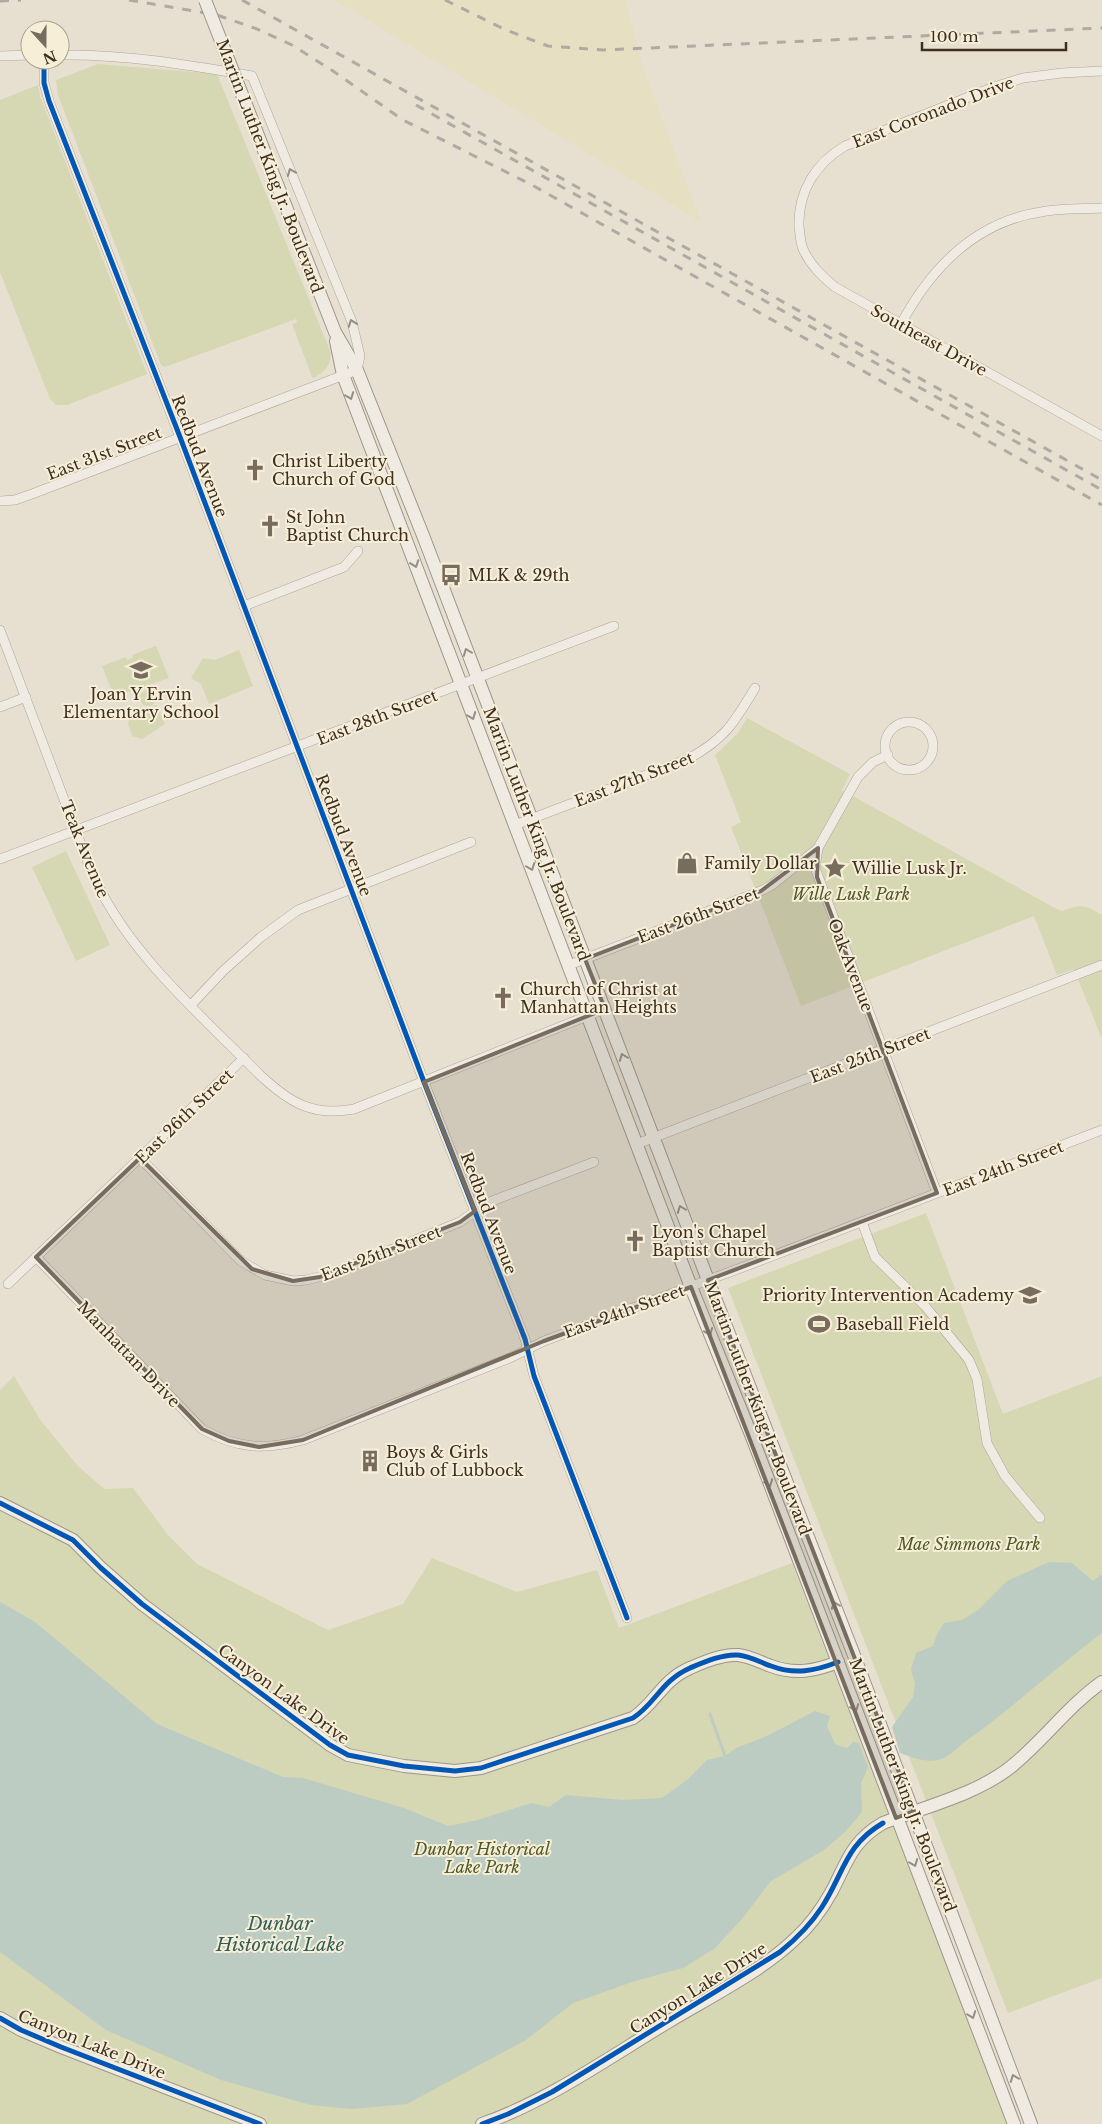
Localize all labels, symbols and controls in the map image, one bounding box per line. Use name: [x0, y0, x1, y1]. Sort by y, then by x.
north arrow: [20, 20, 70, 70]
scale bar: [922, 20, 1066, 52]
text: 100 m: [930, 27, 979, 46]
street label: Martin Luther King Jr. Boulevard: [212, 36, 328, 296]
text: N: [40, 46, 59, 68]
street label: East Coronado Drive: [850, 72, 1016, 152]
one-way arrow: [286, 168, 297, 177]
street label: Southeast Drive: [867, 300, 991, 380]
one-way arrow: [348, 319, 358, 327]
one-way arrow: [344, 391, 354, 399]
street label: Redbud Avenue: [167, 392, 233, 520]
street label: East 31st Street: [44, 422, 164, 484]
place label: Christ Liberty Church of God: [272, 451, 395, 489]
church icon: Christ Liberty Church of God: [242, 457, 268, 483]
place label: St John Baptist Church: [286, 507, 409, 545]
church icon: St John Baptist Church: [257, 513, 283, 539]
one-way arrow: [409, 559, 419, 567]
bus stop icon: MLK & 29th: [438, 562, 464, 588]
place label: MLK & 29th: [468, 565, 570, 585]
one-way arrow: [463, 648, 473, 657]
school or university icon: Joan Y Ervin Elementary School: [128, 657, 154, 683]
place label: Joan Y Ervin Elementary School: [63, 684, 219, 722]
street label: East 28th Street: [314, 685, 440, 749]
street label: Martin Luther King Jr. Boulevard: [479, 704, 595, 964]
one-way arrow: [466, 711, 476, 720]
street label: East 27th Street: [572, 747, 696, 811]
street label: Redbud Avenue: [311, 771, 377, 899]
street label: Teak Avenue: [56, 797, 114, 901]
shop icon: Family Dollar: [674, 850, 700, 876]
place label: Family Dollar: [704, 853, 817, 873]
place icon: Willie Lusk Jr.: [822, 855, 848, 881]
place label: Willie Lusk Jr.: [851, 858, 967, 878]
one-way arrow: [525, 862, 535, 871]
street label: East 26th Street: [635, 883, 761, 947]
park label: Wille Lusk Park: [792, 884, 910, 904]
street label: Oak Avenue: [824, 915, 878, 1015]
place label: Church of Christ at Manhattan Heights: [520, 979, 678, 1017]
church icon: Church of Christ at Manhattan Heights: [490, 985, 516, 1011]
street label: East 25th Street: [807, 1023, 933, 1087]
one-way arrow: [619, 1053, 629, 1062]
street label: East 26th Street: [131, 1064, 237, 1168]
street label: East 24th Street: [940, 1136, 1066, 1200]
street label: Redbud Avenue: [456, 1149, 522, 1277]
one-way arrow: [677, 1205, 687, 1213]
street label: East 25th Street: [318, 1221, 444, 1285]
place label: Lyon's Chapel Baptist Church: [652, 1222, 775, 1260]
church icon: Lyon's Chapel Baptist Church: [622, 1228, 648, 1254]
street label: Martin Luther King Jr. Boulevard: [700, 1278, 816, 1538]
street label: East 24th Street: [561, 1280, 687, 1342]
school or university icon: Priority Intervention Academy: [1017, 1282, 1043, 1308]
place label: Priority Intervention Academy: [762, 1285, 1015, 1305]
street label: Manhattan Drive: [73, 1297, 185, 1411]
sports icon: Baseball Field: [806, 1311, 832, 1337]
place label: Baseball Field: [836, 1314, 949, 1334]
one-way arrow: [703, 1327, 713, 1336]
place label: Boys & Girls Club of Lubbock: [386, 1442, 524, 1480]
building icon: Boys & Girls Club of Lubbock: [357, 1448, 383, 1474]
one-way arrow: [763, 1478, 774, 1487]
park label: Mae Simmons Park: [897, 1534, 1040, 1554]
one-way arrow: [831, 1601, 841, 1610]
street label: Canyon Lake Drive: [214, 1640, 354, 1748]
street label: Martin Luther King Jr. Boulevard: [845, 1655, 961, 1915]
one-way arrow: [849, 1703, 859, 1712]
park label: Dunbar Historical Lake Park: [413, 1839, 551, 1877]
one-way arrow: [908, 1858, 918, 1867]
water label: Dunbar Historical Lake: [215, 1913, 344, 1956]
street label: Canyon Lake Drive: [626, 1938, 770, 2038]
street label: Canyon Lake Drive: [15, 2005, 169, 2083]
one-way arrow: [966, 2010, 976, 2019]
one-way arrow: [1010, 2075, 1020, 2083]

